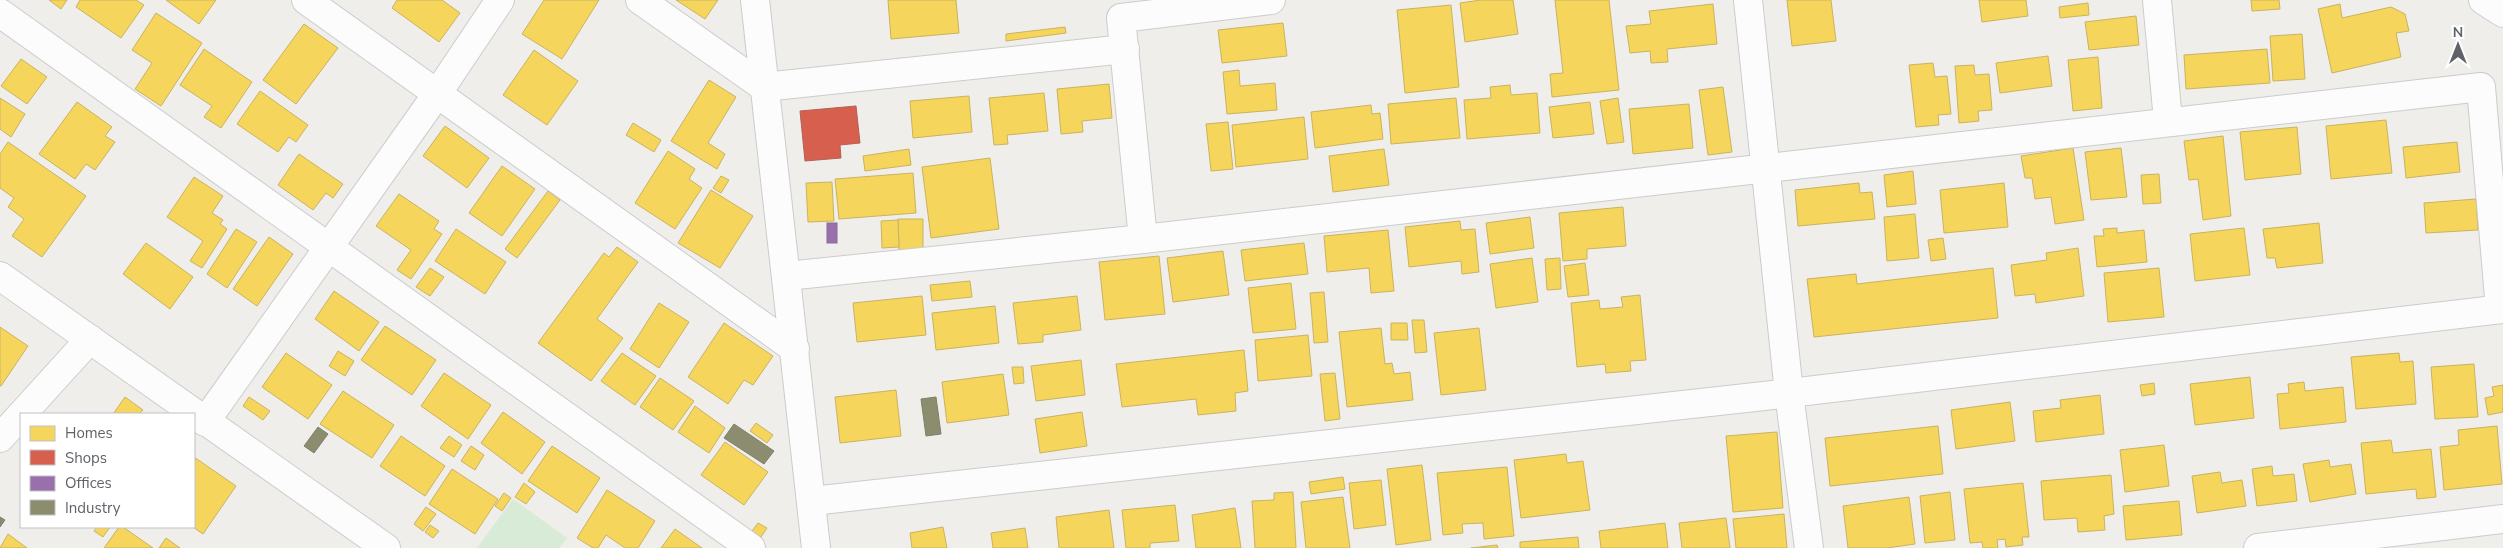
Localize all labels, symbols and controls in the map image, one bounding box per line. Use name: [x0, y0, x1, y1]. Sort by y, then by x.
north arrow: [2433, 20, 2483, 70]
text: N: [2453, 23, 2463, 42]
legend: [20, 413, 195, 528]
text: Homes: [65, 423, 113, 443]
text: Shops: [65, 448, 107, 468]
text: Offices: [65, 473, 112, 493]
text: Industry: [65, 498, 121, 518]

